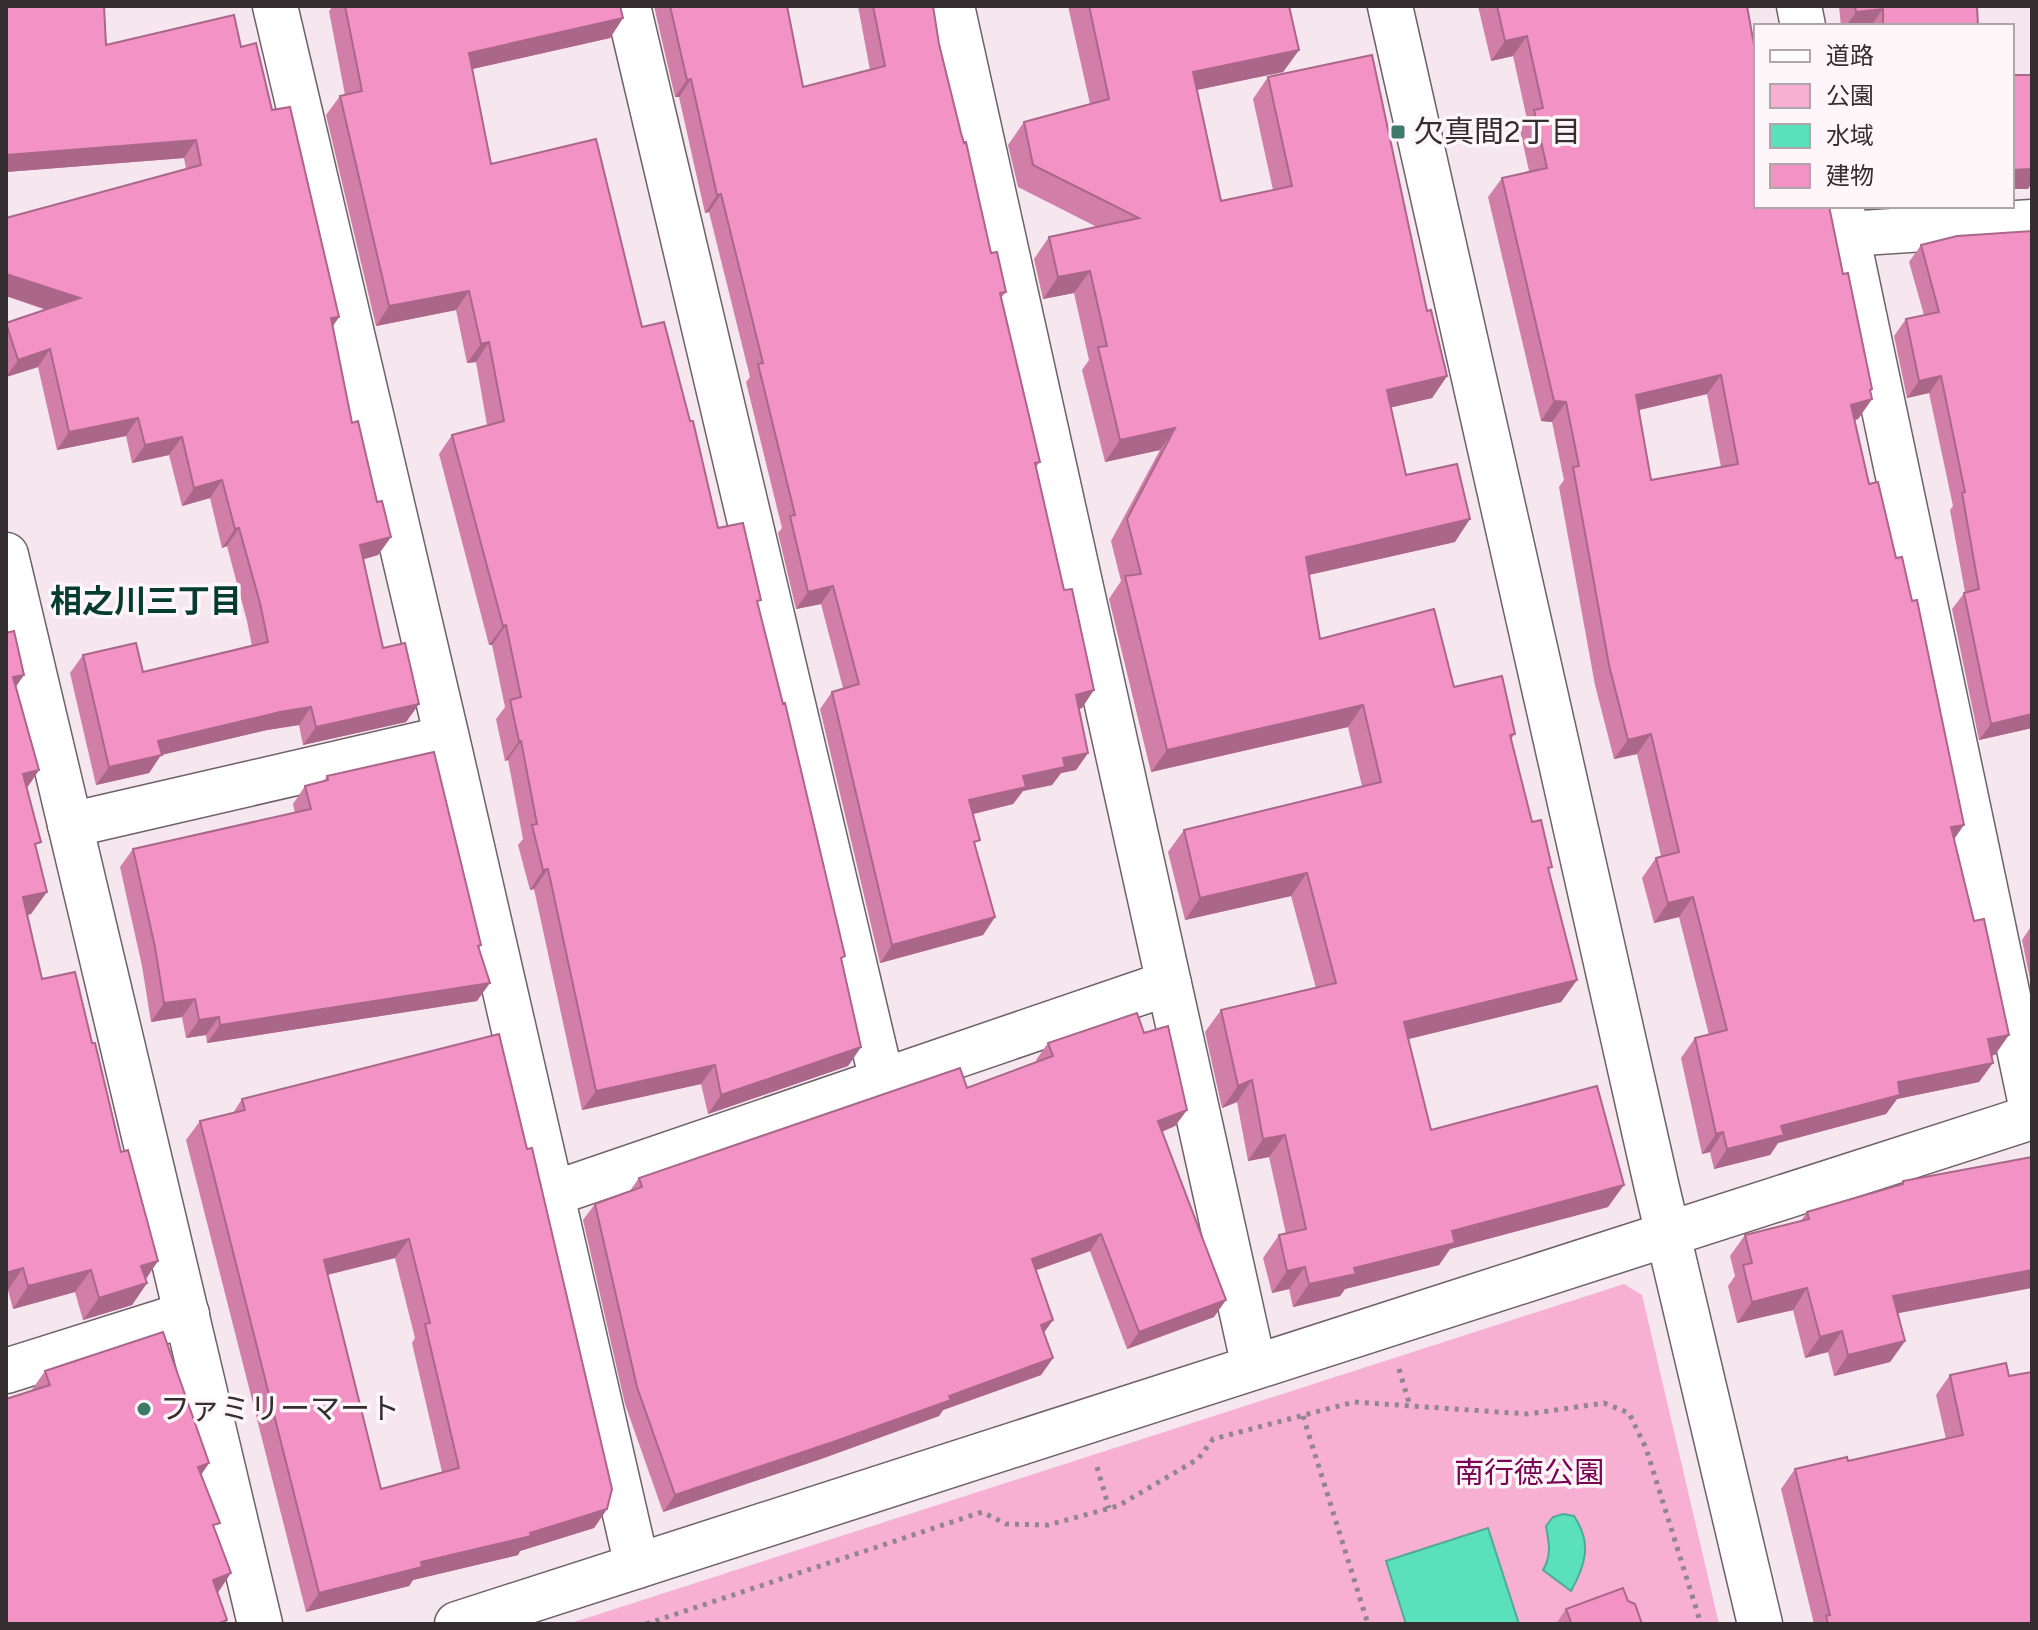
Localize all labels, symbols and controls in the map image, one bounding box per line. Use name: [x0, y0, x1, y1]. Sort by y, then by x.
legend: [1754, 24, 2014, 208]
text: 道路: [1826, 41, 1874, 70]
text: 公園: [1826, 81, 1874, 110]
place label: 欠真間2丁目: [1414, 113, 1581, 150]
text: 水域: [1826, 121, 1874, 150]
marker: 欠真間2丁目: [1389, 123, 1407, 141]
text: 建物: [1826, 161, 1874, 190]
district label: 相之川三丁目: [50, 582, 242, 620]
place label: ファミリーマート: [160, 1390, 400, 1427]
marker: ファミリーマート: [135, 1400, 153, 1418]
park label: 南行徳公園: [1454, 1454, 1604, 1491]

